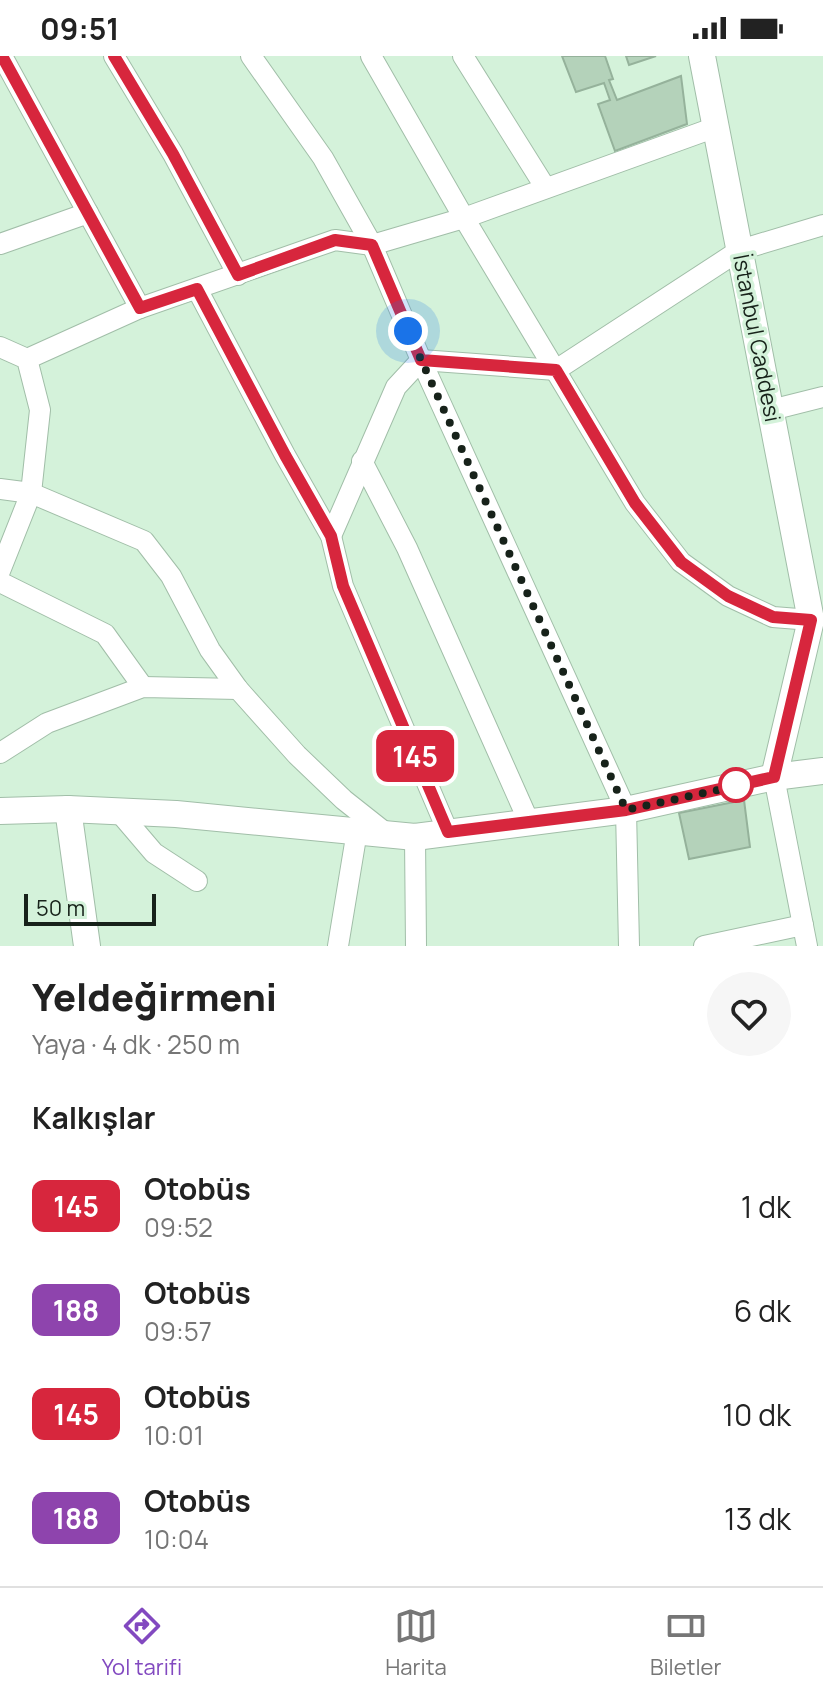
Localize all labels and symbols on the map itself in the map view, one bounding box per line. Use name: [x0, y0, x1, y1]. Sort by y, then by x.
street label: İstanbul Caddesi: [726, 252, 788, 424]
your location: [388, 311, 428, 351]
line badge: 145: [369, 730, 461, 782]
unlabelled marker: [719, 768, 753, 802]
scale bar: [24, 890, 156, 926]

